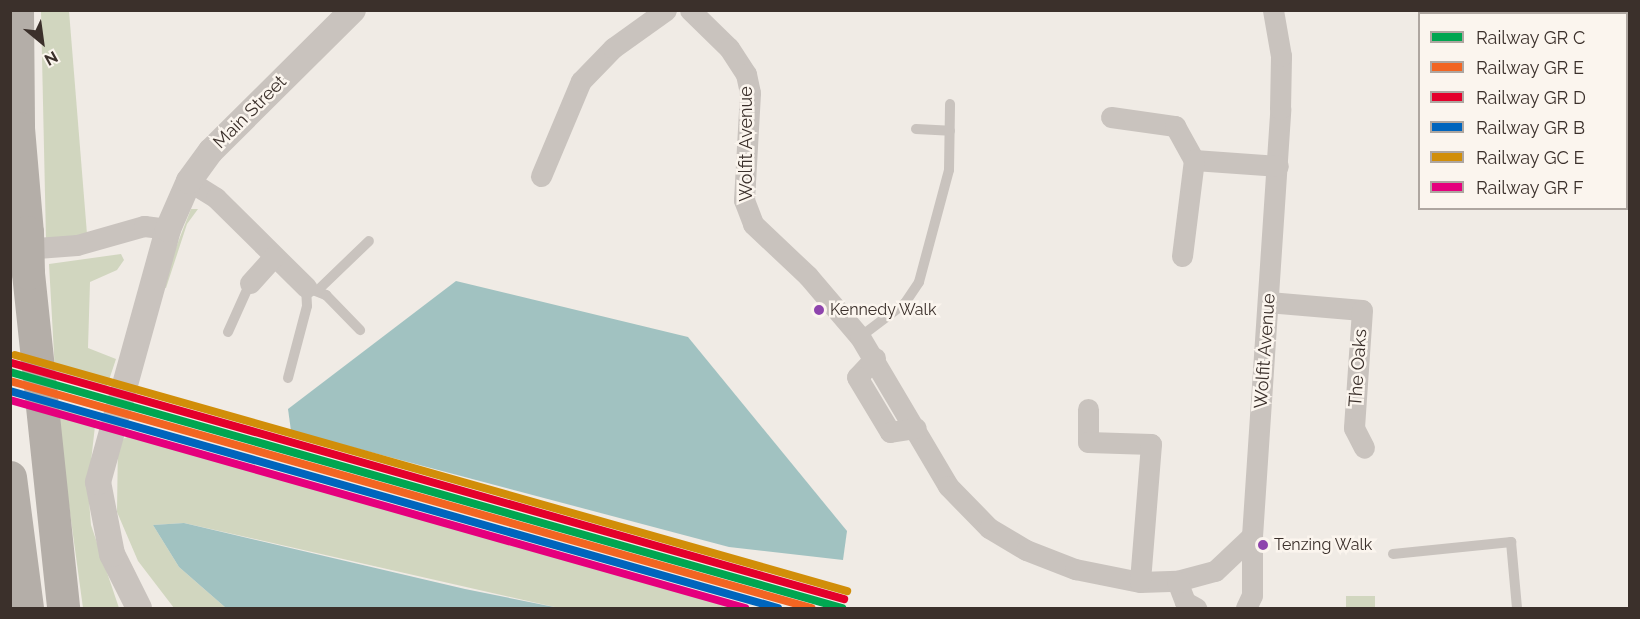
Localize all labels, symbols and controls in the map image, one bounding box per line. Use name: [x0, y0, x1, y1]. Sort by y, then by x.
north arrow: [12, 12, 72, 72]
legend: [1418, 12, 1628, 210]
text: Railway GR C: [1476, 27, 1585, 48]
text: N: [41, 47, 61, 69]
text: Railway GR E: [1476, 57, 1584, 78]
street label: Main Street: [209, 71, 291, 153]
street label: Wolfit Avenue: [735, 86, 757, 202]
text: Railway GR D: [1476, 87, 1586, 108]
text: Railway GR B: [1476, 117, 1585, 138]
text: Railway GC E: [1476, 147, 1585, 168]
text: Railway GR F: [1476, 177, 1584, 198]
street label: Wolfit Avenue: [1250, 292, 1280, 410]
place label: Kennedy Walk: [830, 300, 937, 320]
marker: Kennedy Walk: [813, 304, 825, 316]
street label: The Oaks: [1345, 328, 1371, 408]
place label: Tenzing Walk: [1274, 535, 1373, 555]
marker: Tenzing Walk: [1257, 539, 1269, 551]

